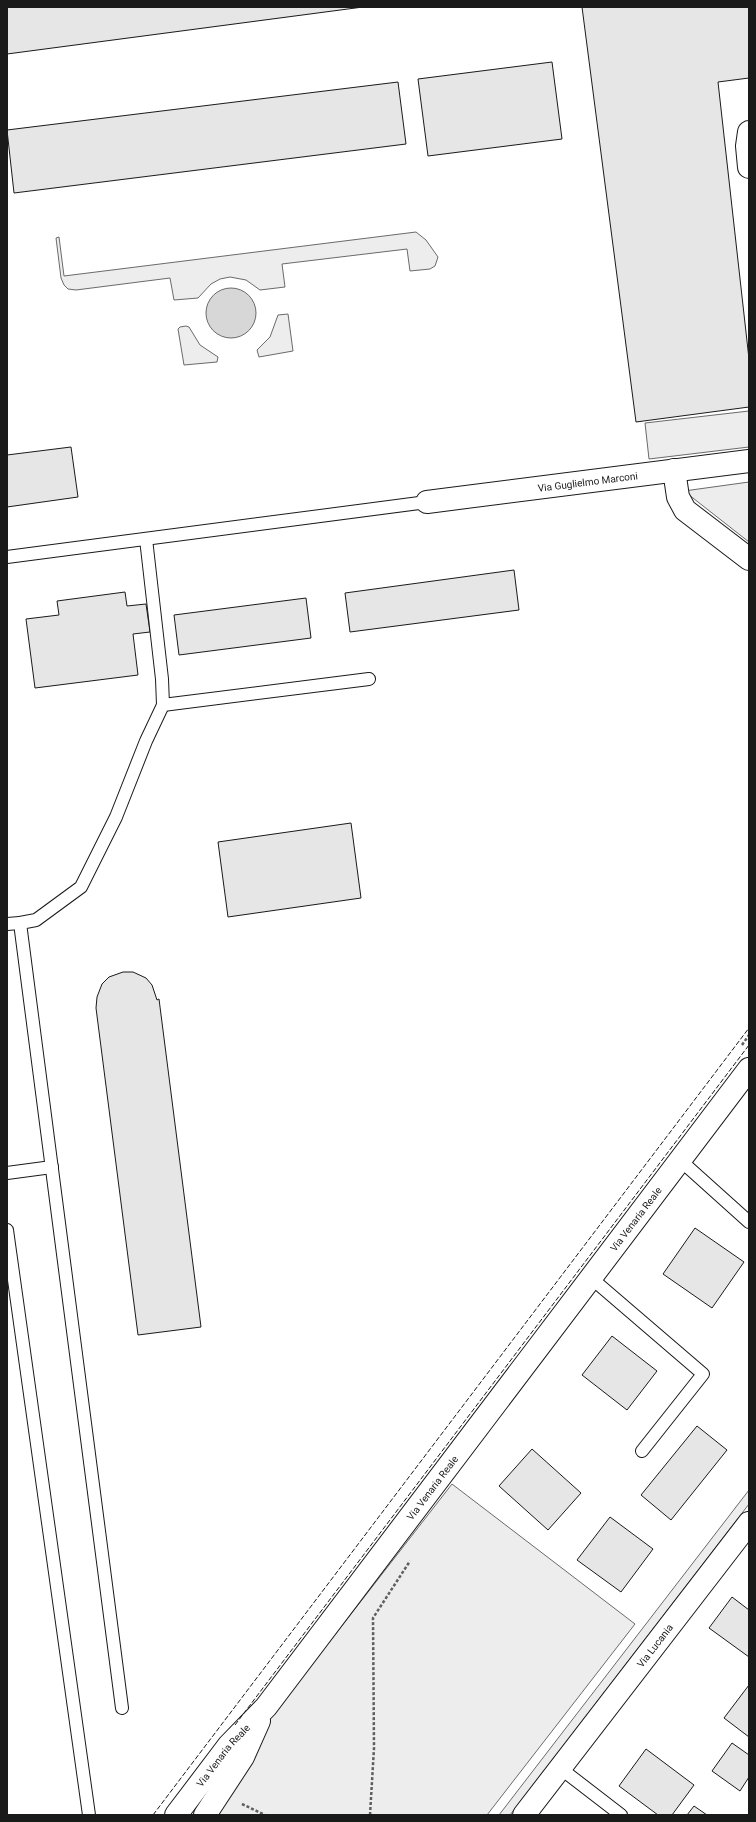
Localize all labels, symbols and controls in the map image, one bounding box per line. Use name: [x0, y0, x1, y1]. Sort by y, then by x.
street label: Via Guglielmo Marconi: [537, 470, 638, 494]
street label: Via Venaria Reale: [608, 1185, 664, 1254]
street label: Via Venaria Reale: [405, 1454, 460, 1522]
street label: Via Lucania: [635, 1622, 675, 1670]
street label: Via Venaria Reale: [194, 1722, 252, 1789]

